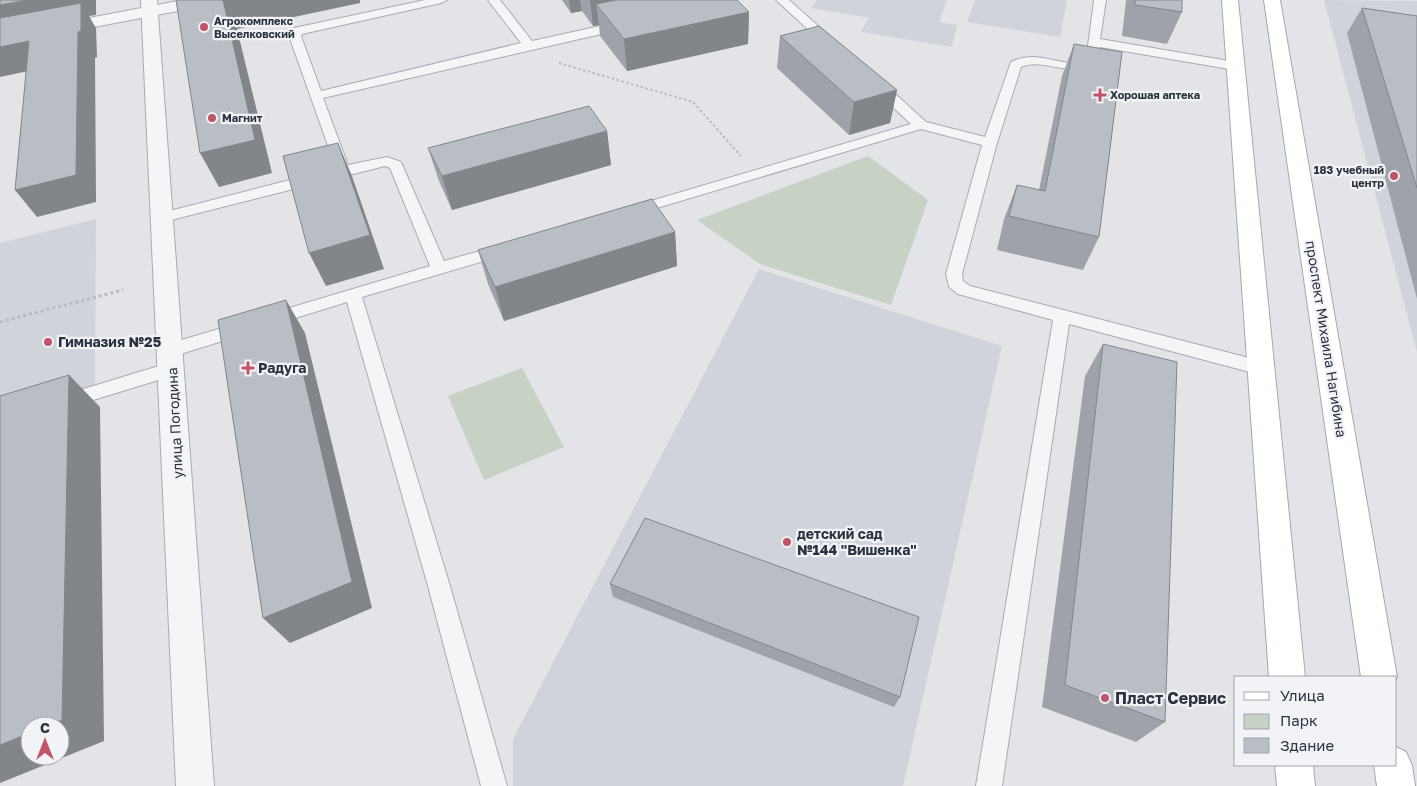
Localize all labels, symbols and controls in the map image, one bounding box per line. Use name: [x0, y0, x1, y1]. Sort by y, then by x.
place label: Агрокомплекс Выселковский: [214, 14, 295, 40]
marker: Агрокомплекс Выселковский: [198, 21, 210, 33]
place label: Хорошая аптека: [1110, 88, 1200, 101]
marker: Хорошая аптека: [1094, 89, 1106, 101]
place label: Магнит: [222, 111, 263, 124]
marker: Магнит: [206, 112, 218, 124]
place label: 183 учебный центр: [1314, 163, 1384, 189]
marker: 183 учебный центр: [1388, 170, 1400, 182]
street label: проспект Михаила Нагибина: [1303, 239, 1350, 439]
place label: Гимназия №25: [58, 333, 162, 350]
marker: Гимназия №25: [42, 336, 54, 348]
place label: Радуга: [258, 359, 306, 376]
marker: Радуга: [242, 362, 254, 374]
street label: улица Погодина: [163, 367, 186, 479]
place label: детский сад №144 "Вишенка": [797, 525, 917, 558]
marker: детский сад №144 "Вишенка": [781, 536, 793, 548]
legend: [1234, 676, 1397, 766]
text: Улица: [1280, 686, 1325, 704]
place label: Пласт Сервис: [1115, 688, 1226, 708]
marker: Пласт Сервис: [1099, 692, 1111, 704]
text: Парк: [1280, 711, 1318, 729]
north arrow: [20, 716, 70, 766]
text: С: [40, 719, 50, 736]
text: Здание: [1280, 736, 1334, 754]

